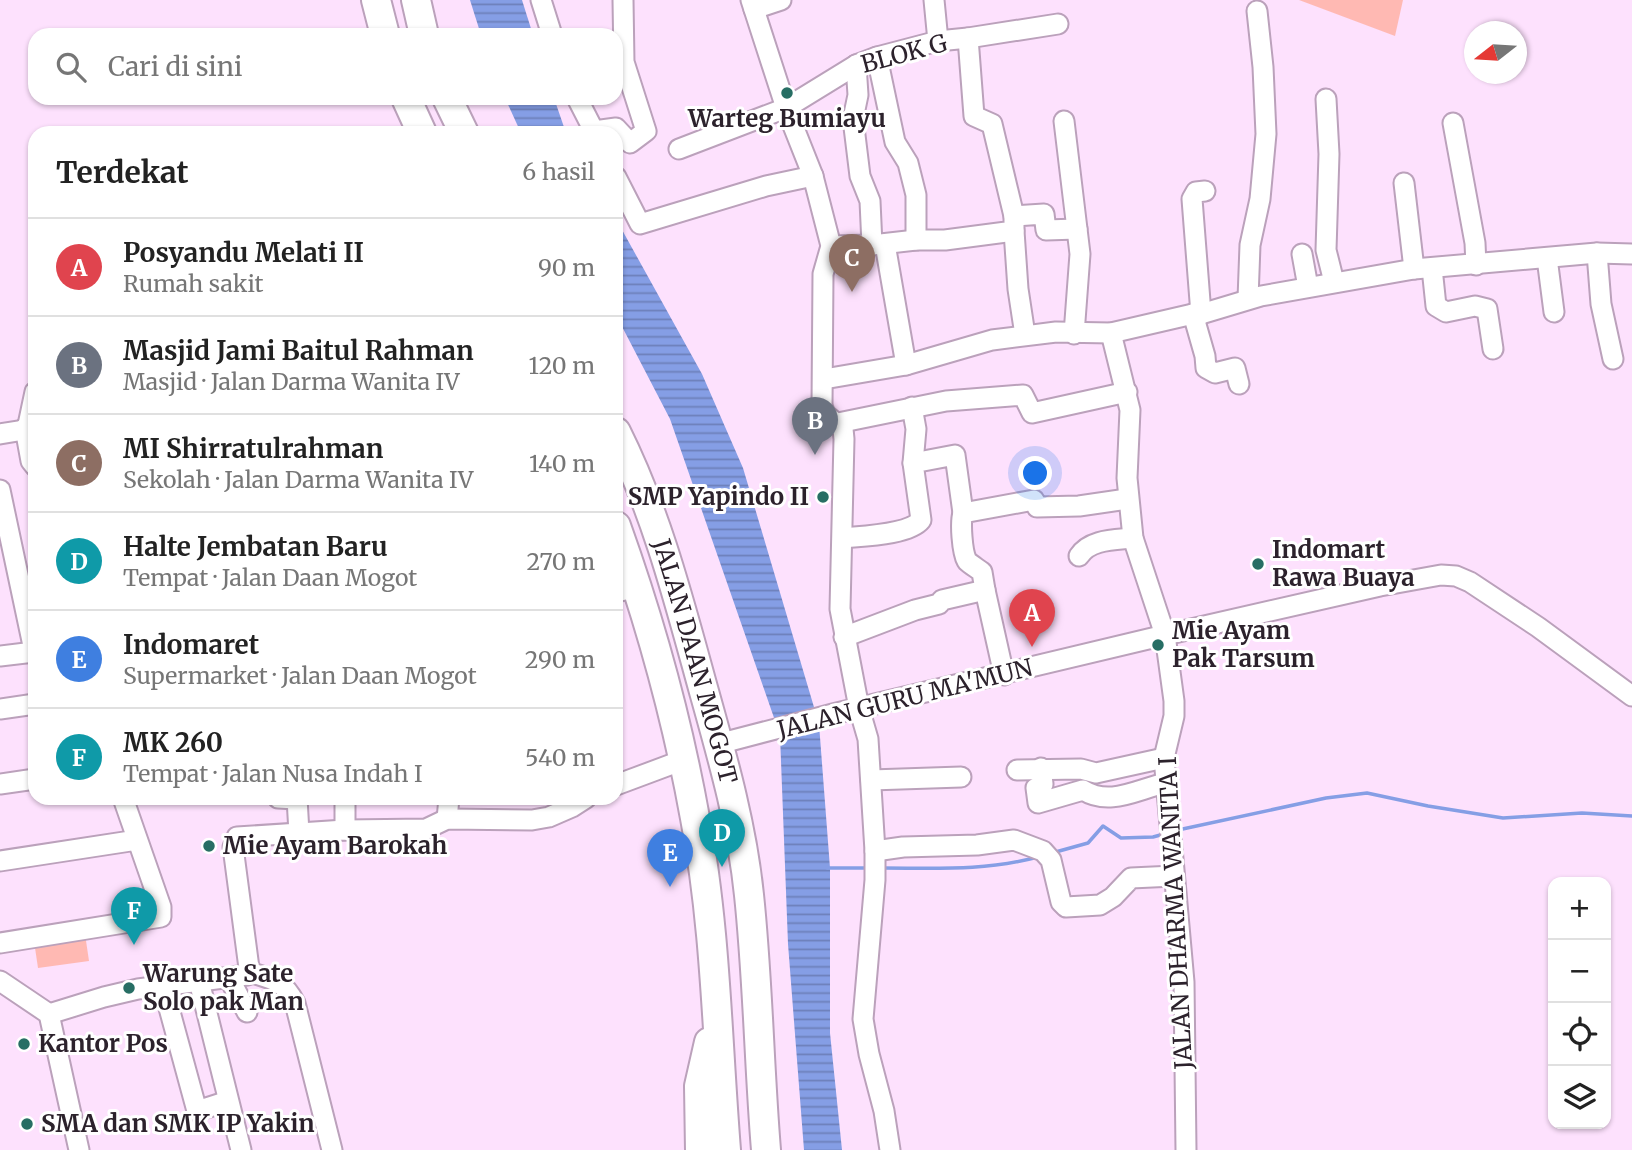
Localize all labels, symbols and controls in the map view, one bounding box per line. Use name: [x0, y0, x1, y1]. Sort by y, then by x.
north arrow: [1464, 21, 1527, 84]
street label: BLOK G: [857, 27, 951, 80]
search box: [28, 28, 623, 105]
icon: search: [52, 48, 90, 86]
text: Cari di sini: [108, 50, 242, 83]
marker: Warteg Bumiayu: [779, 85, 795, 101]
place label: Warteg Bumiayu: [687, 103, 886, 134]
text: Terdekat: [56, 153, 189, 191]
text: 6 hasil: [522, 157, 595, 186]
pin: C: [829, 234, 875, 292]
text: Posyandu Melati II: [123, 236, 364, 269]
text: A: [71, 253, 87, 282]
text: 90 m: [538, 253, 595, 282]
text: Rumah sakit: [123, 269, 264, 298]
text: Masjid Jami Baitul Rahman: [123, 334, 474, 367]
text: B: [71, 351, 87, 380]
text: 120 m: [529, 351, 595, 380]
text: Masjid · Jalan Darma Wanita IV: [123, 367, 460, 396]
pin: B: [792, 397, 838, 455]
text: MI Shirratulrahman: [123, 432, 383, 465]
text: C: [71, 449, 87, 478]
text: 140 m: [529, 449, 595, 478]
your location: [1018, 456, 1052, 490]
text: Sekolah · Jalan Darma Wanita IV: [123, 465, 473, 494]
place label: SMP Yapindo II: [628, 481, 809, 512]
marker: SMP Yapindo II: [815, 489, 831, 505]
text: Halte Jembatan Baru: [123, 530, 388, 563]
street label: JALAN DAAN MOGOT: [645, 534, 744, 787]
place label: Indomart Rawa Buaya: [1272, 534, 1415, 593]
text: D: [70, 547, 88, 576]
text: 270 m: [527, 547, 595, 576]
marker: Indomart Rawa Buaya: [1250, 556, 1266, 572]
text: Tempat · Jalan Daan Mogot: [123, 563, 417, 592]
pin: A: [1009, 589, 1055, 647]
place label: Mie Ayam Pak Tarsum: [1172, 615, 1315, 674]
text: Indomaret: [123, 628, 259, 661]
marker: Mie Ayam Pak Tarsum: [1150, 637, 1166, 653]
text: E: [71, 645, 87, 674]
text: 290 m: [525, 645, 595, 674]
street label: JALAN GURU MA'MUN: [773, 652, 1036, 745]
text: Supermarket · Jalan Daan Mogot: [123, 661, 477, 690]
text: MK 260: [123, 726, 223, 759]
text: F: [72, 743, 86, 772]
text: 540 m: [525, 743, 595, 772]
street label: JALAN DHARMA WANITA I: [1152, 756, 1199, 1071]
text: Tempat · Jalan Nusa Indah I: [123, 759, 422, 788]
pin: D: [699, 809, 745, 867]
pin: E: [647, 829, 693, 887]
place label: Mie Ayam Barokah: [223, 830, 447, 861]
marker: Mie Ayam Barokah: [201, 838, 217, 854]
map controls: [1548, 877, 1611, 1129]
button: +: [1548, 877, 1611, 940]
pin: F: [111, 887, 157, 945]
button: −: [1548, 940, 1611, 1003]
place label: Warung Sate Solo pak Man: [142, 958, 304, 1017]
marker: Warung Sate Solo pak Man: [121, 980, 137, 996]
button: locate: [1548, 1003, 1611, 1066]
place label: Kantor Pos: [38, 1028, 168, 1059]
marker: Kantor Pos: [16, 1036, 32, 1052]
button: layers: [1548, 1066, 1611, 1129]
place label: SMA dan SMK IP Yakin: [41, 1108, 315, 1139]
marker: SMA dan SMK IP Yakin: [19, 1116, 35, 1132]

